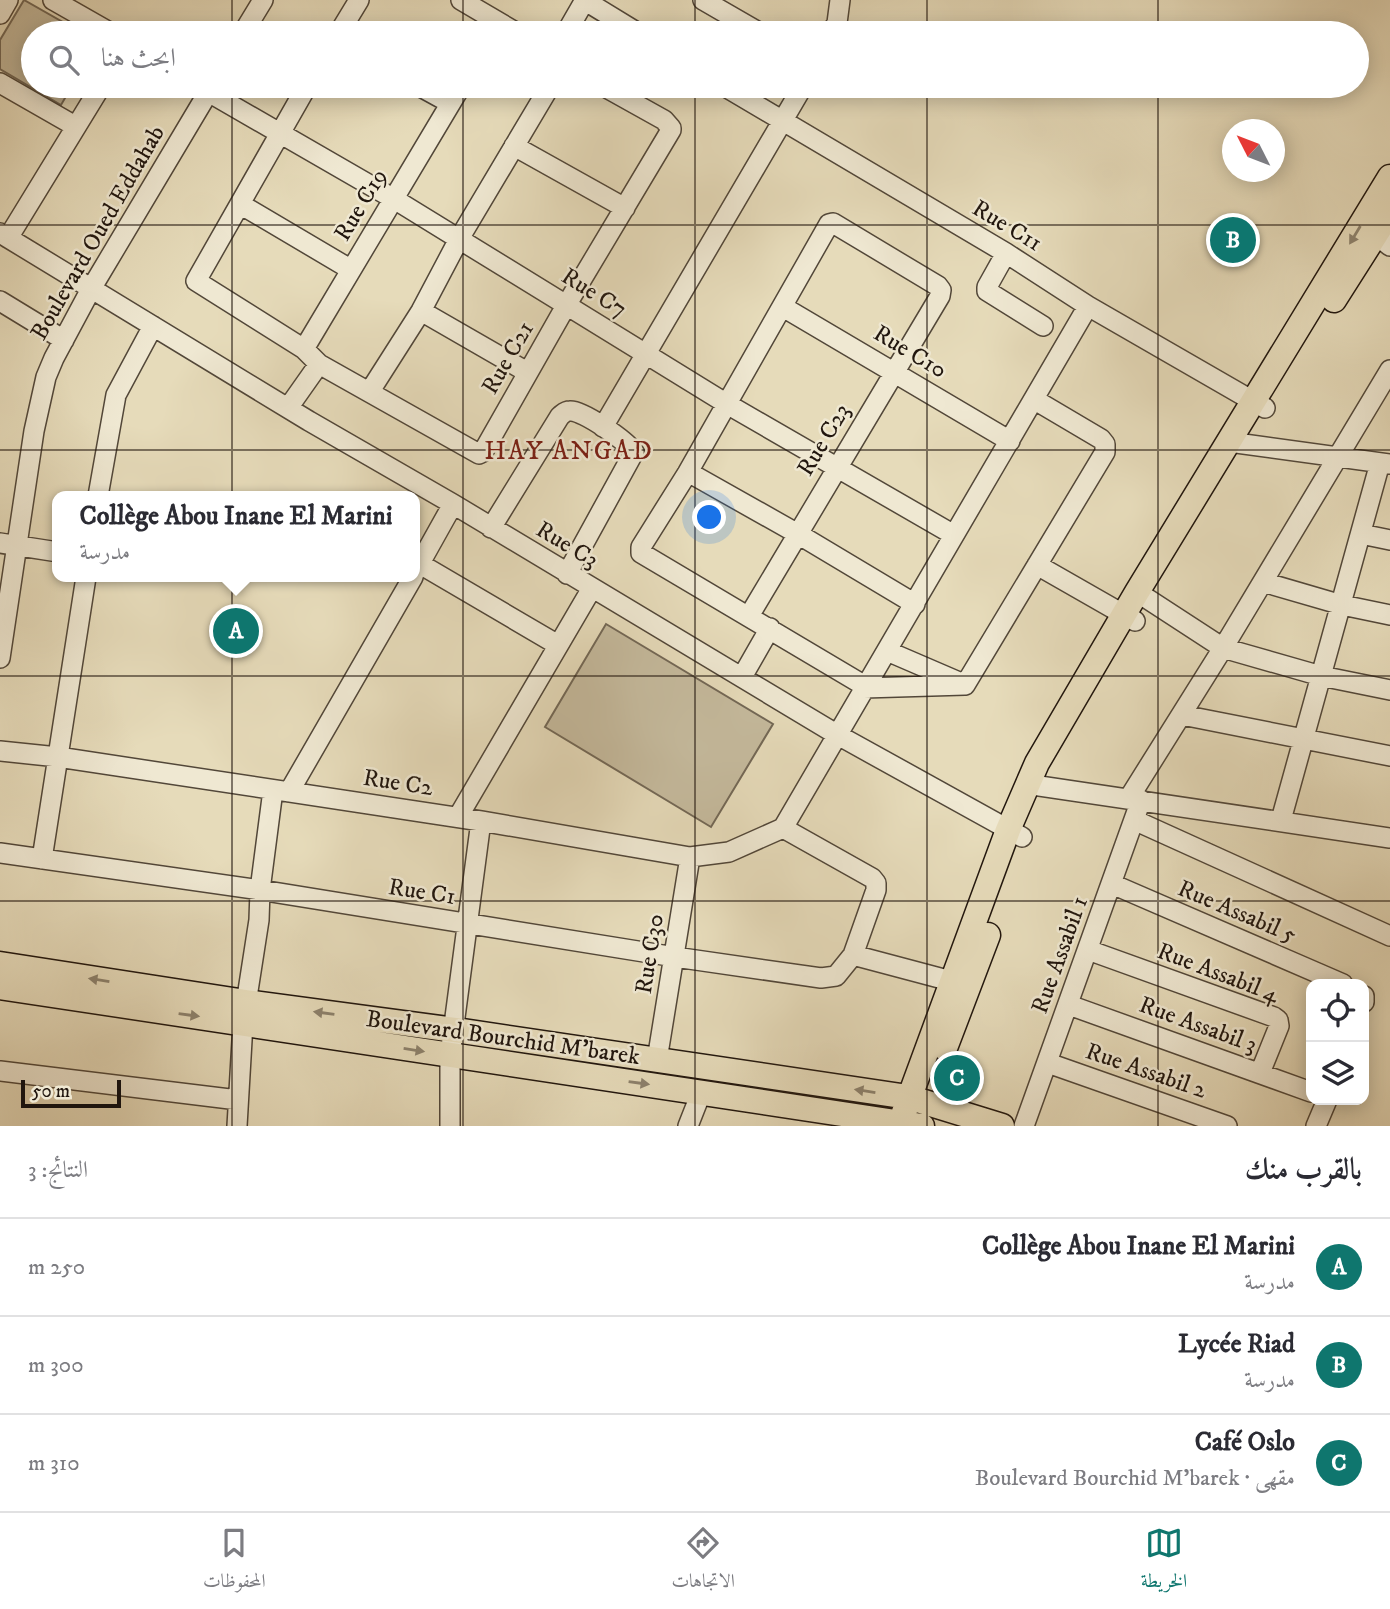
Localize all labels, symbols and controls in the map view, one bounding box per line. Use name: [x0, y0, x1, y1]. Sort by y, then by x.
search box: [21, 21, 1369, 98]
icon: search: [45, 41, 83, 79]
text: ابحث هنا: [101, 42, 176, 75]
north arrow: [1222, 119, 1285, 182]
street label: Boulevard Oued Eddahab: [24, 120, 172, 346]
street label: Rue C19: [328, 163, 394, 247]
street label: Rue C11: [967, 194, 1047, 258]
pin: B: [1210, 214, 1256, 266]
one-way arrow: [1348, 225, 1361, 244]
street label: Rue C7: [556, 261, 632, 325]
street label: Rue C21: [475, 316, 541, 400]
street label: Rue C10: [868, 318, 952, 386]
street label: Rue C23: [791, 398, 857, 482]
district label: HAY ANGAD: [484, 435, 654, 468]
popup: [52, 491, 420, 582]
text: Collège Abou Inane El Marini: [79, 500, 393, 533]
your location: [692, 500, 726, 534]
street label: Rue C3: [530, 515, 604, 575]
text: مدرسة: [79, 538, 130, 567]
pin: A: [213, 605, 259, 657]
street label: Rue C2: [361, 763, 435, 803]
street label: Rue C1: [386, 872, 458, 912]
street label: Rue Assabil 5: [1173, 874, 1301, 950]
street label: Rue Assabil 1: [1025, 892, 1095, 1018]
street label: Rue C30: [629, 912, 671, 996]
street label: Rue Assabil 4: [1153, 936, 1284, 1010]
one-way arrow: [88, 974, 110, 985]
map controls: [1306, 979, 1369, 1105]
button: locate: [1306, 979, 1369, 1042]
street label: Rue Assabil 3: [1135, 990, 1261, 1060]
street label: Boulevard Bourchid M'barek: [364, 1004, 642, 1072]
one-way arrow: [313, 1007, 335, 1018]
one-way arrow: [178, 1010, 200, 1021]
street label: Rue Assabil 2: [1082, 1036, 1211, 1106]
button: layers: [1306, 1042, 1369, 1105]
one-way arrow: [403, 1045, 425, 1056]
pin: C: [934, 1052, 980, 1104]
scale bar: [21, 1077, 121, 1109]
one-way arrow: [628, 1078, 650, 1089]
text: 50 m: [32, 1080, 70, 1103]
one-way arrow: [854, 1085, 876, 1096]
text: بالقرب منك: [1245, 1152, 1362, 1189]
text: النتائج: 3: [28, 1156, 88, 1185]
text: Collège Abou Inane El Marini: [982, 1230, 1295, 1263]
text: 250 m: [28, 1253, 85, 1282]
text: A: [1332, 1253, 1346, 1282]
text: مدرسة: [1244, 1268, 1295, 1297]
text: Lycée Riad: [1178, 1328, 1295, 1361]
text: 300 m: [28, 1351, 84, 1380]
text: B: [1332, 1351, 1346, 1380]
text: مدرسة: [1244, 1366, 1295, 1395]
text: Café Oslo: [1195, 1426, 1295, 1459]
text: 310 m: [28, 1449, 80, 1478]
text: C: [1331, 1449, 1347, 1478]
text: مقهى · Boulevard Bourchid M'barek: [975, 1464, 1295, 1493]
tab: المحفوظات: [203, 1524, 266, 1599]
tab: الاتجاهات: [672, 1524, 735, 1599]
tab: الخريطة: [1141, 1524, 1187, 1599]

